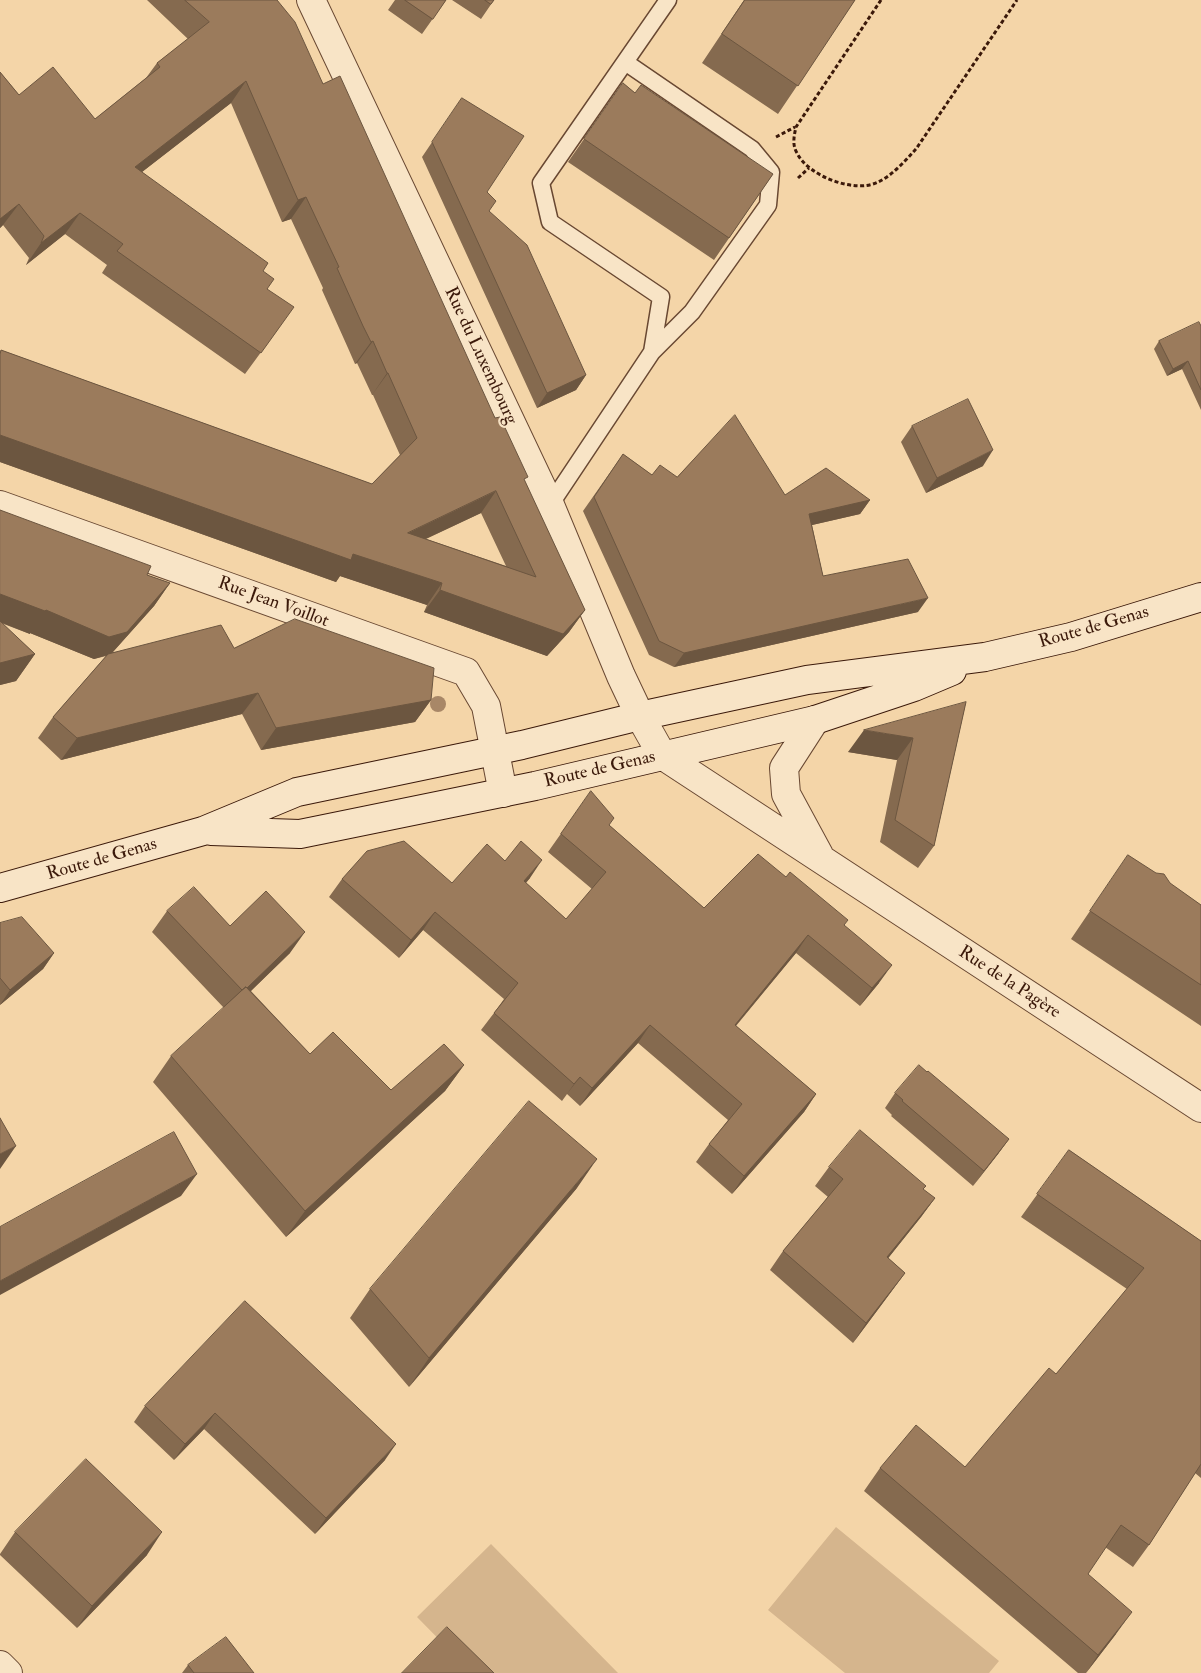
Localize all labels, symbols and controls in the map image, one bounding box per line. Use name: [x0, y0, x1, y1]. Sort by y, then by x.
street label: Rue du Luxembourg: [439, 284, 521, 428]
street label: Rue Jean Voillot: [215, 573, 331, 633]
street label: Route de Genas: [1037, 602, 1151, 654]
street label: Route de Genas: [542, 747, 658, 793]
street label: Route de Genas: [45, 834, 159, 886]
street label: Rue de la Pagère: [954, 942, 1064, 1024]

